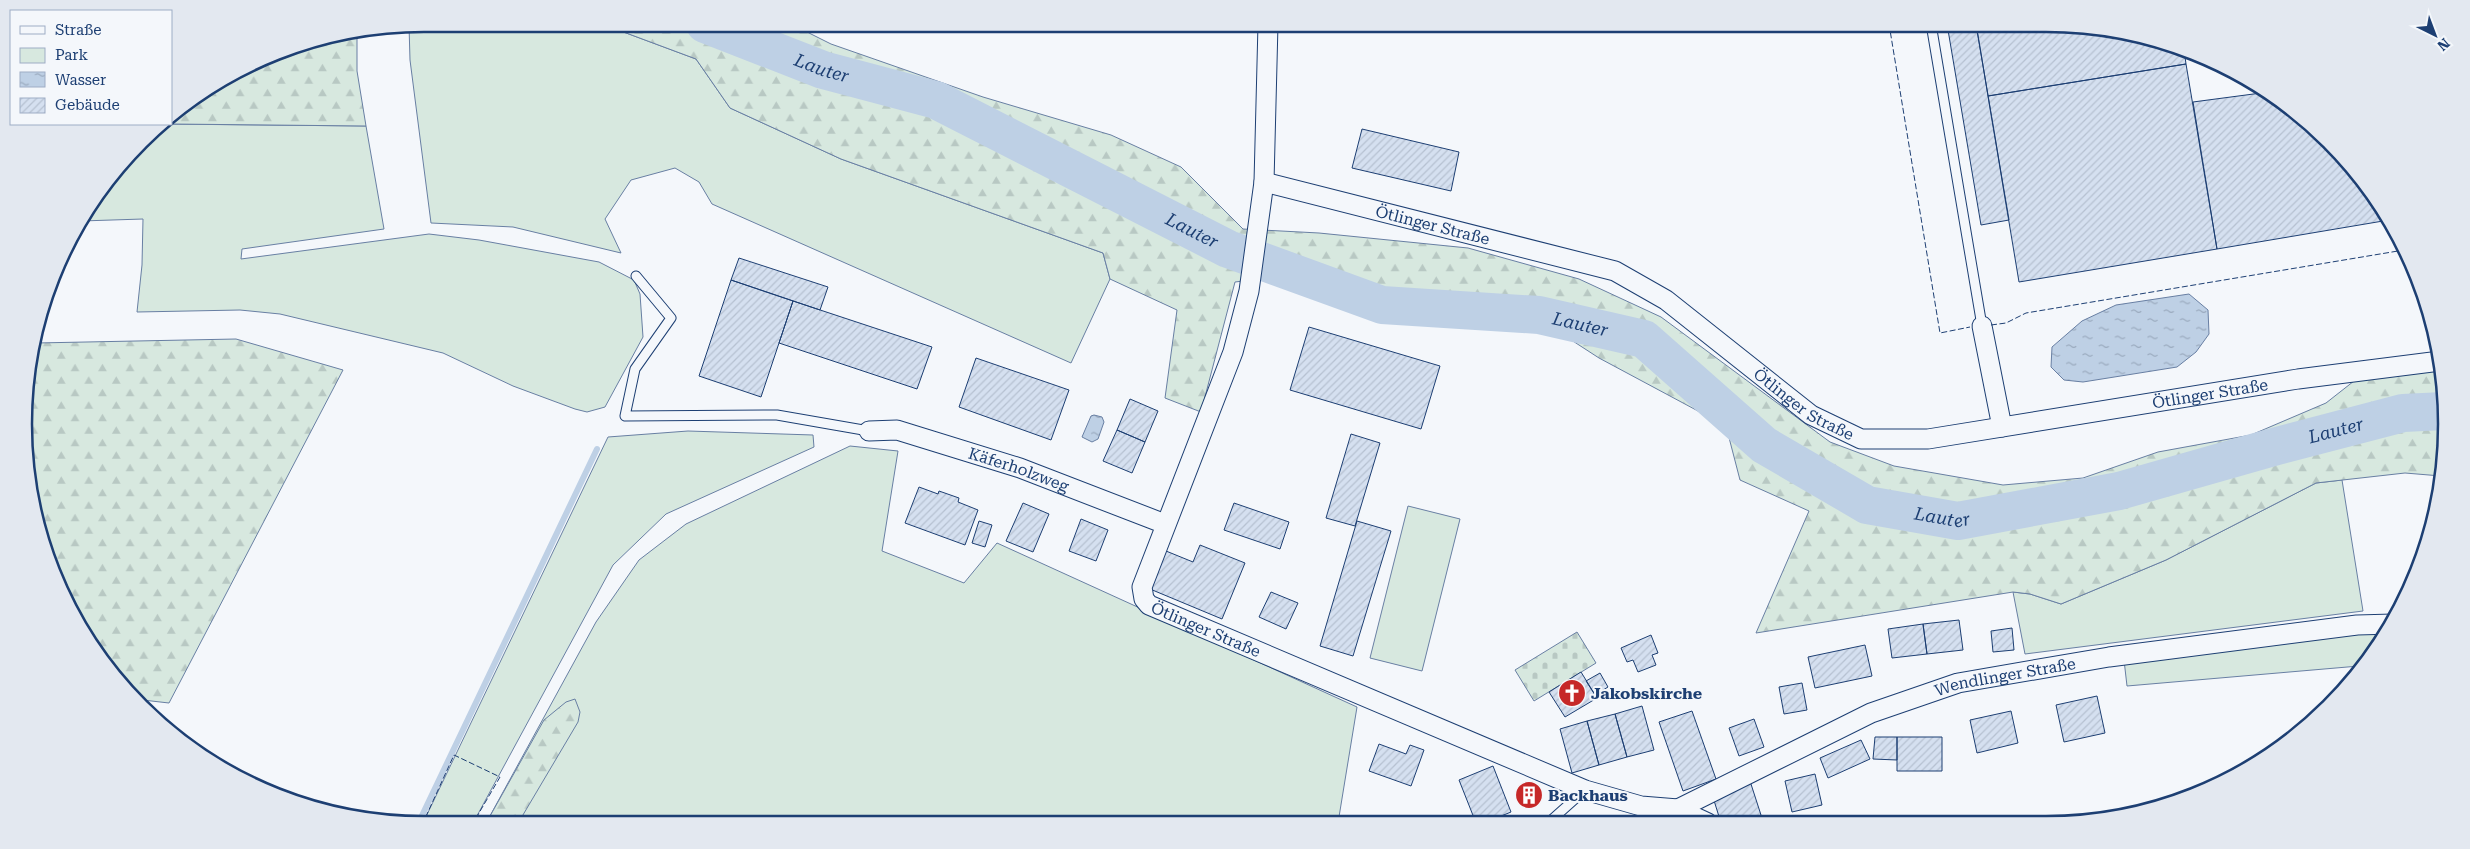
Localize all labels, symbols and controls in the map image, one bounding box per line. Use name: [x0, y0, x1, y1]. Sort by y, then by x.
legend: [10, 10, 172, 125]
north arrow: [2410, 10, 2460, 60]
text: Straße: [55, 21, 102, 39]
text: N: [2434, 35, 2453, 54]
text: Park: [55, 46, 89, 64]
water label: Lauter: [791, 49, 852, 87]
text: Wasser: [55, 71, 106, 89]
text: Gebäude: [55, 96, 120, 114]
street label: Ötlinger Straße: [1373, 202, 1492, 249]
water label: Lauter: [1161, 208, 1223, 253]
water label: Lauter: [1550, 307, 1611, 341]
street label: Ötlinger Straße: [1750, 364, 1857, 444]
street label: Ötlinger Straße: [2151, 375, 2270, 413]
water label: Lauter: [2305, 413, 2366, 448]
street label: Käferholzweg: [966, 444, 1072, 496]
water label: Lauter: [1912, 502, 1972, 532]
street label: Ötlinger Straße: [1148, 598, 1264, 661]
street label: Wendlinger Straße: [1932, 654, 2077, 700]
church icon: Jakobskirche: [1557, 678, 1587, 708]
place label: Jakobskirche: [1591, 684, 1702, 703]
building icon: Backhaus: [1514, 780, 1544, 810]
place label: Backhaus: [1548, 786, 1628, 805]

